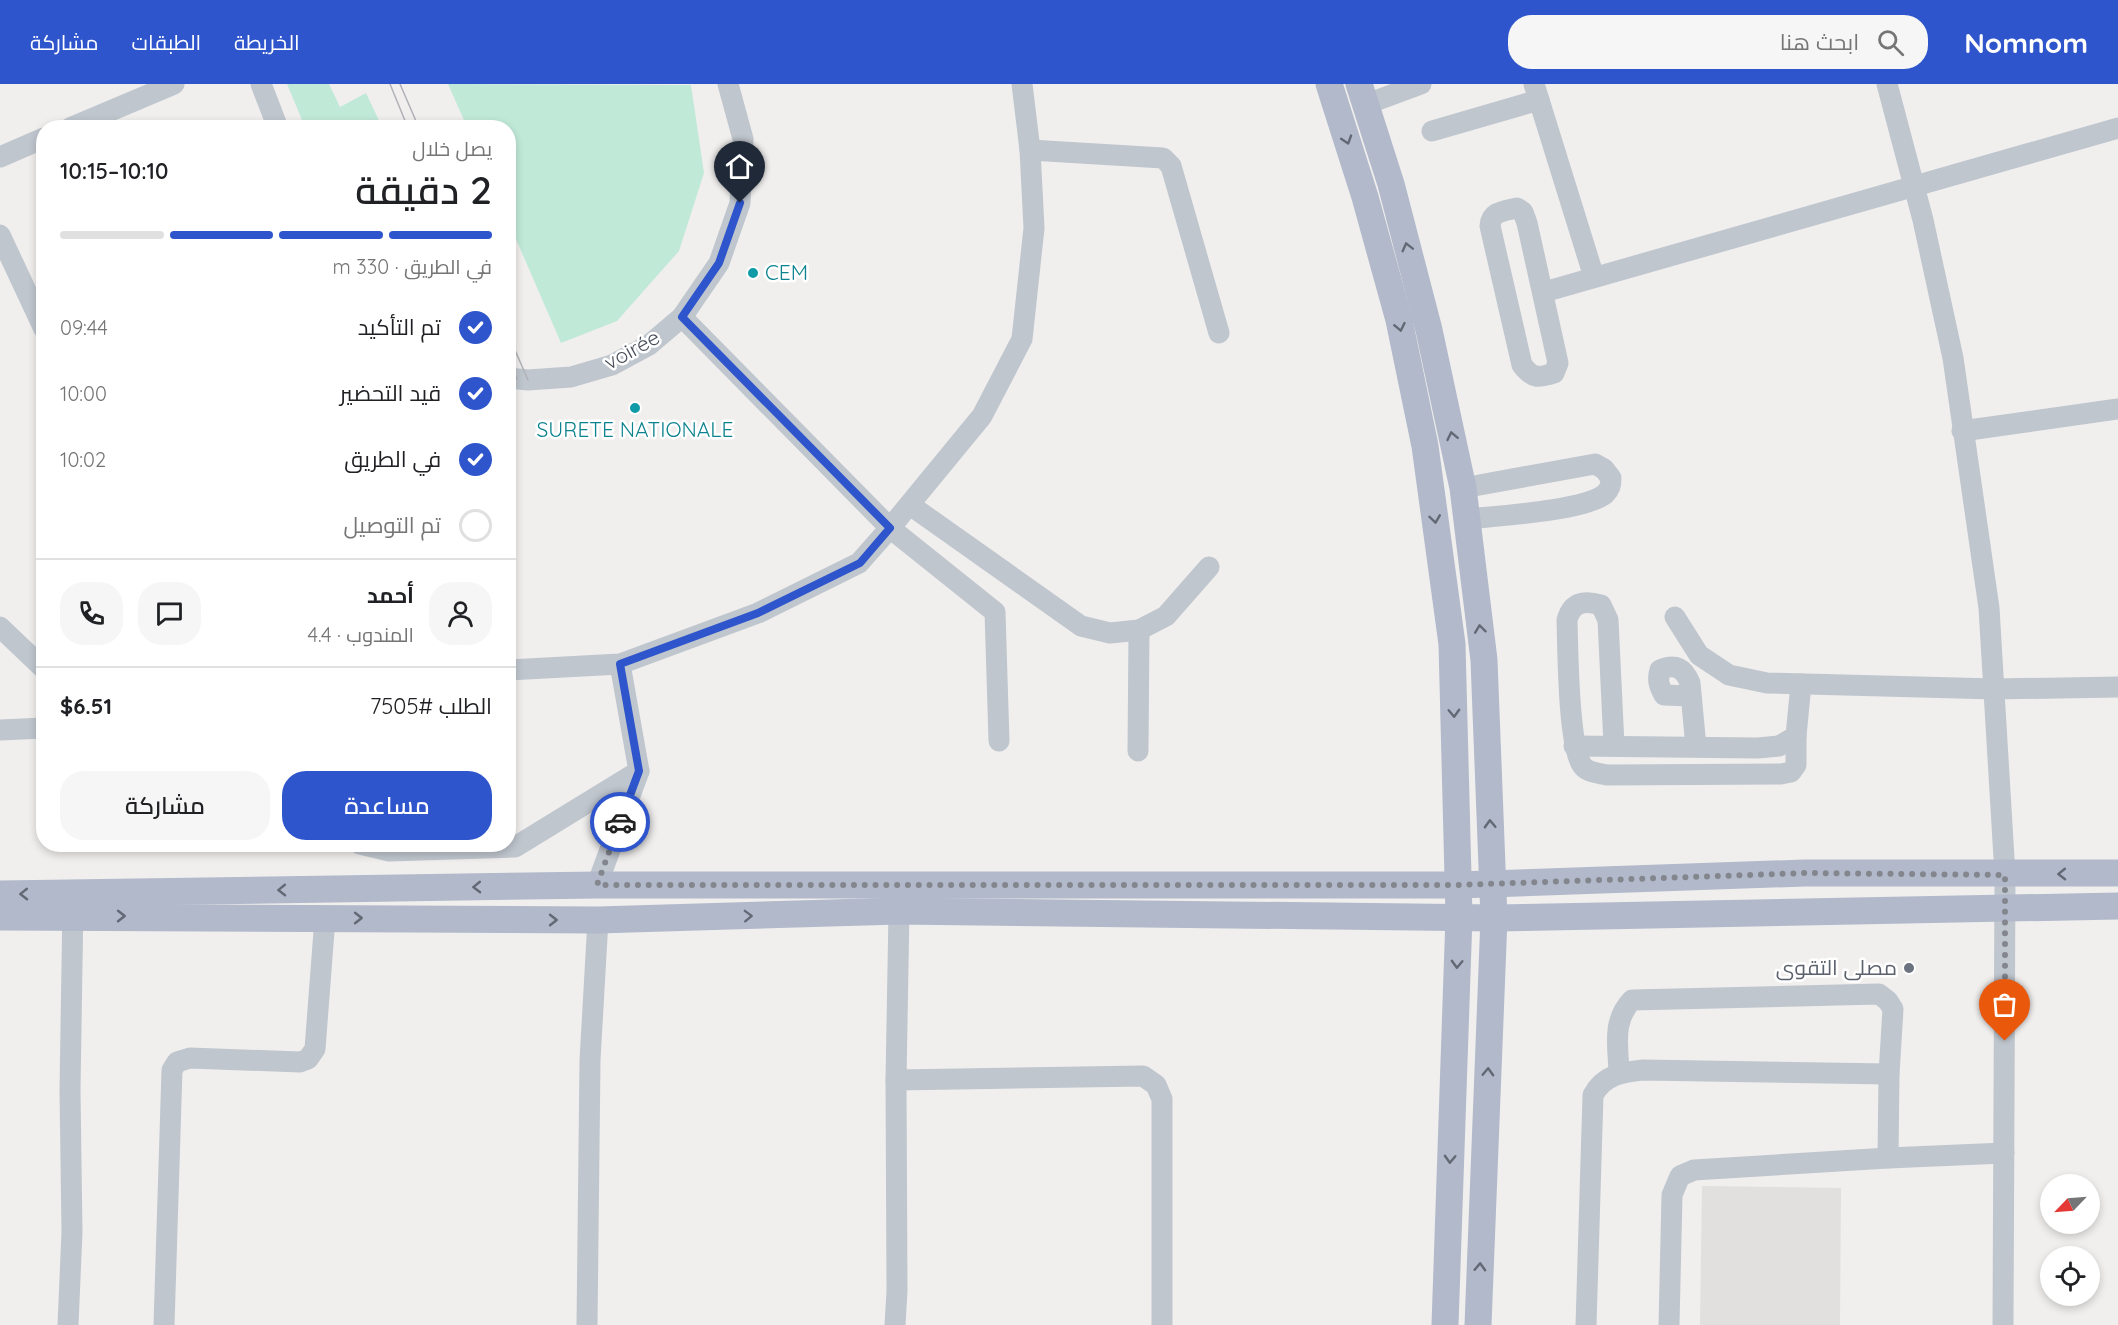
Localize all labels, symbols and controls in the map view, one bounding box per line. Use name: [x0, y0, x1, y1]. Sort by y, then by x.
search box: [1508, 15, 1928, 69]
text: Nomnom: [1964, 25, 2088, 60]
icon: search: [1874, 26, 1907, 59]
text: ابحث هنا: [1780, 28, 1859, 56]
text: مشاركة: [30, 29, 99, 55]
text: الطبقات: [132, 29, 201, 55]
text: الخريطة: [234, 29, 300, 55]
one-way arrow: [1340, 134, 1352, 145]
text: يصل خلال: [412, 136, 492, 161]
pin: [714, 141, 765, 203]
icon: home: [723, 150, 756, 183]
text: 10:10–10:15: [60, 157, 168, 185]
text: 2 دقيقة: [355, 165, 492, 214]
one-way arrow: [1402, 242, 1415, 252]
text: في الطريق · 330 m: [333, 254, 492, 279]
place label: CEM: [765, 259, 808, 285]
marker: CEM: [746, 266, 760, 280]
icon: check: [459, 311, 492, 344]
text: تم التأكيد: [358, 313, 441, 341]
text: 09:44: [60, 315, 108, 340]
one-way arrow: [1393, 322, 1406, 332]
street label: voirée: [599, 323, 664, 375]
icon: check: [459, 377, 492, 410]
text: قيد التحضير: [340, 379, 441, 407]
text: 10:00: [60, 381, 107, 406]
marker: SURETE NATIONALE: [628, 401, 642, 415]
place label: SURETE NATIONALE: [537, 416, 733, 442]
one-way arrow: [1446, 432, 1459, 442]
icon: check: [459, 443, 492, 476]
text: في الطريق: [344, 445, 441, 473]
text: 10:02: [60, 447, 106, 472]
text: تم التوصيل: [344, 511, 441, 539]
one-way arrow: [1428, 514, 1440, 524]
text: أحمد: [367, 581, 414, 609]
button: phone: [60, 582, 123, 645]
button: chat: [138, 582, 201, 645]
button: person: [429, 582, 492, 645]
text: المندوب · 4.4: [307, 622, 414, 647]
one-way arrow: [1474, 625, 1487, 634]
text: $6.51: [60, 692, 112, 720]
text: الطلب #7505: [370, 692, 492, 720]
one-way arrow: [1448, 708, 1461, 717]
button: مشاركة: [60, 771, 270, 840]
button: مساعدة: [282, 771, 492, 840]
courier: [590, 792, 650, 852]
icon: car: [604, 806, 637, 839]
one-way arrow: [1483, 819, 1496, 828]
one-way arrow: [2057, 868, 2066, 880]
one-way arrow: [473, 881, 482, 893]
one-way arrow: [278, 884, 287, 896]
one-way arrow: [20, 888, 29, 900]
one-way arrow: [744, 909, 753, 922]
one-way arrow: [117, 910, 126, 922]
one-way arrow: [354, 912, 363, 924]
one-way arrow: [549, 914, 558, 926]
place label: مصلى التقوى: [1776, 954, 1897, 981]
one-way arrow: [1451, 960, 1464, 969]
marker: مصلى التقوى: [1902, 961, 1916, 975]
pin: [1979, 979, 2030, 1041]
icon: bag: [1988, 988, 2021, 1021]
one-way arrow: [1482, 1067, 1494, 1076]
one-way arrow: [1444, 1154, 1456, 1163]
north arrow: [2040, 1174, 2100, 1234]
map controls: [2040, 1174, 2100, 1306]
button: locate: [2040, 1246, 2100, 1306]
one-way arrow: [1474, 1262, 1486, 1271]

